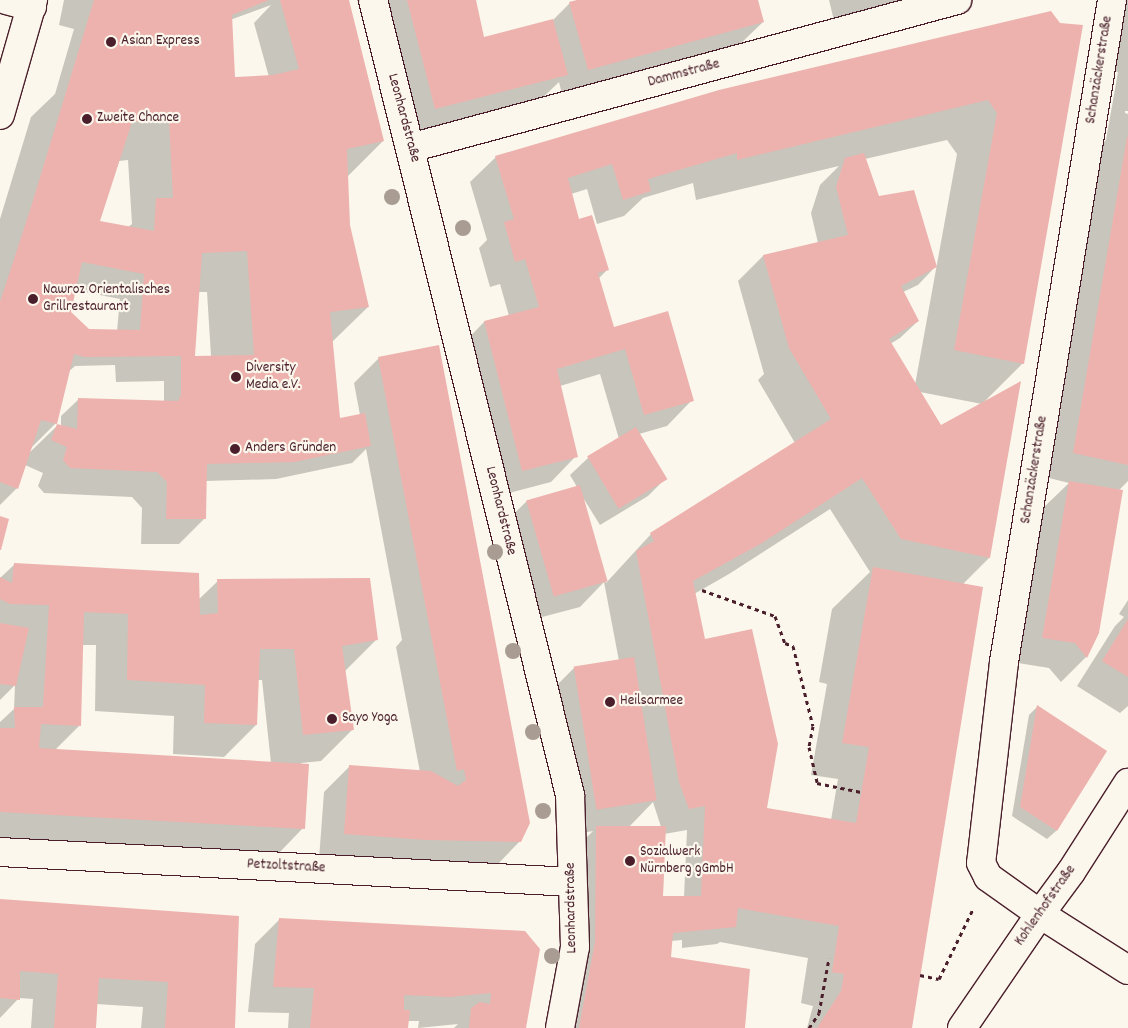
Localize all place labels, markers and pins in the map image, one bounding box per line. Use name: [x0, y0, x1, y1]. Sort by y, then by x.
place label: Asian Express: [121, 33, 200, 51]
marker: Asian Express: [105, 36, 117, 48]
place label: Zweite Chance: [97, 110, 179, 128]
marker: Zweite Chance: [81, 113, 93, 125]
place label: Nawroz Orientalisches Grillrestaurant: [43, 281, 170, 316]
marker: Nawroz Orientalisches Grillrestaurant: [27, 293, 39, 305]
place label: Diversity Media e.V.: [246, 359, 300, 394]
marker: Diversity Media e.V.: [230, 371, 242, 383]
place label: Anders Gründen: [245, 440, 336, 458]
marker: Anders Gründen: [229, 443, 241, 455]
place label: Heilsarmee: [620, 693, 683, 711]
marker: Heilsarmee: [604, 696, 616, 708]
place label: Sayo Yoga: [342, 710, 398, 728]
marker: Sayo Yoga: [326, 713, 338, 725]
place label: Sozialwerk Nürnberg gGmbH: [640, 843, 734, 878]
marker: Sozialwerk Nürnberg gGmbH: [624, 855, 636, 867]

